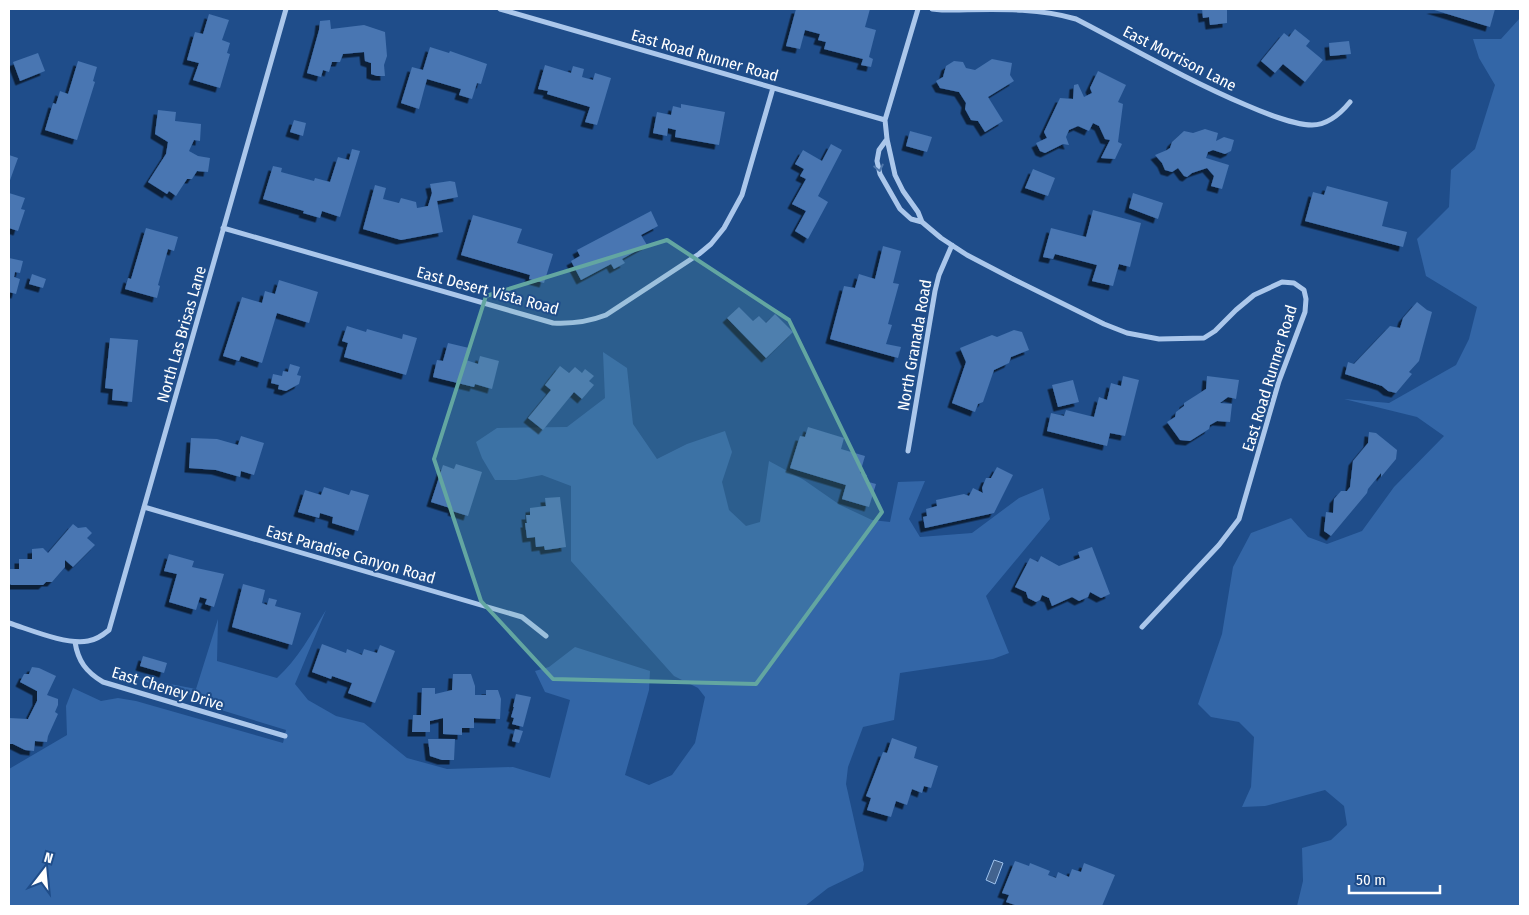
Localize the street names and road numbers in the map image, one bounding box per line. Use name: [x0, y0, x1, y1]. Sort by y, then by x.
street label: East Morrison Lane: [1120, 22, 1240, 95]
street label: East Road Runner Road: [629, 25, 781, 86]
street label: East Desert Vista Road: [415, 262, 561, 319]
street label: North Las Brisas Lane: [153, 264, 210, 405]
street label: North Granada Road: [894, 278, 935, 412]
street label: East Road Runner Road: [1238, 303, 1301, 454]
street label: East Paradise Canyon Road: [264, 521, 438, 588]
street label: East Cheney Drive: [110, 662, 226, 715]

